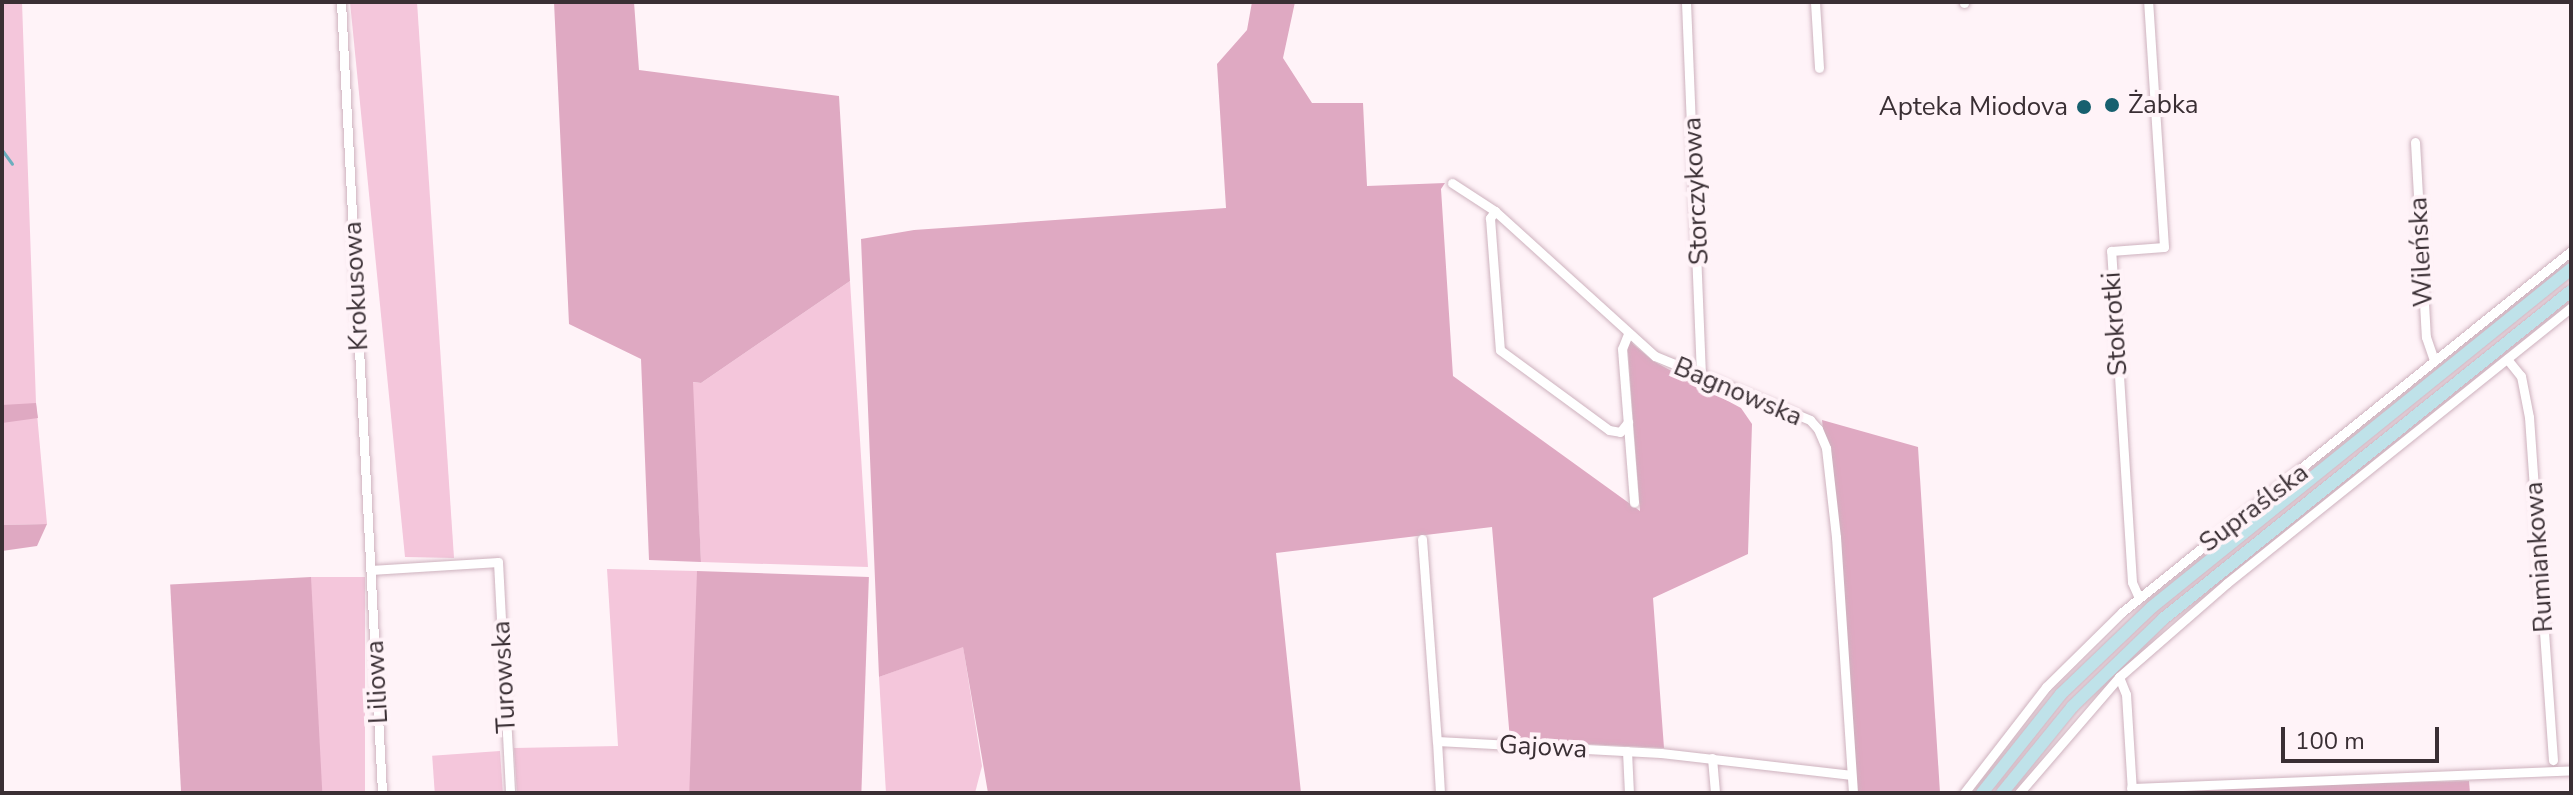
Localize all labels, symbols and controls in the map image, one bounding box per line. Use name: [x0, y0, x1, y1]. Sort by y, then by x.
place label: Żabka: [2128, 89, 2199, 121]
place label: Apteka Miodova: [1879, 91, 2068, 123]
marker: Żabka: [2103, 96, 2121, 114]
marker: Apteka Miodova: [2075, 98, 2093, 116]
street label: Storczykowa: [1677, 116, 1715, 266]
street label: Wileńska: [2403, 196, 2439, 308]
street label: Krokusowa: [337, 220, 375, 352]
street label: Stokrotki: [2096, 271, 2134, 377]
street label: Bagnowska: [1669, 351, 1807, 433]
street label: Supraślska: [2194, 457, 2314, 559]
street label: Rumiankowa: [2518, 481, 2560, 633]
street label: Turowska: [485, 620, 523, 734]
street label: Liliowa: [359, 639, 395, 725]
scale bar: [2285, 711, 2443, 761]
text: 100 m: [2295, 725, 2365, 757]
street label: Gajowa: [1498, 729, 1588, 765]

